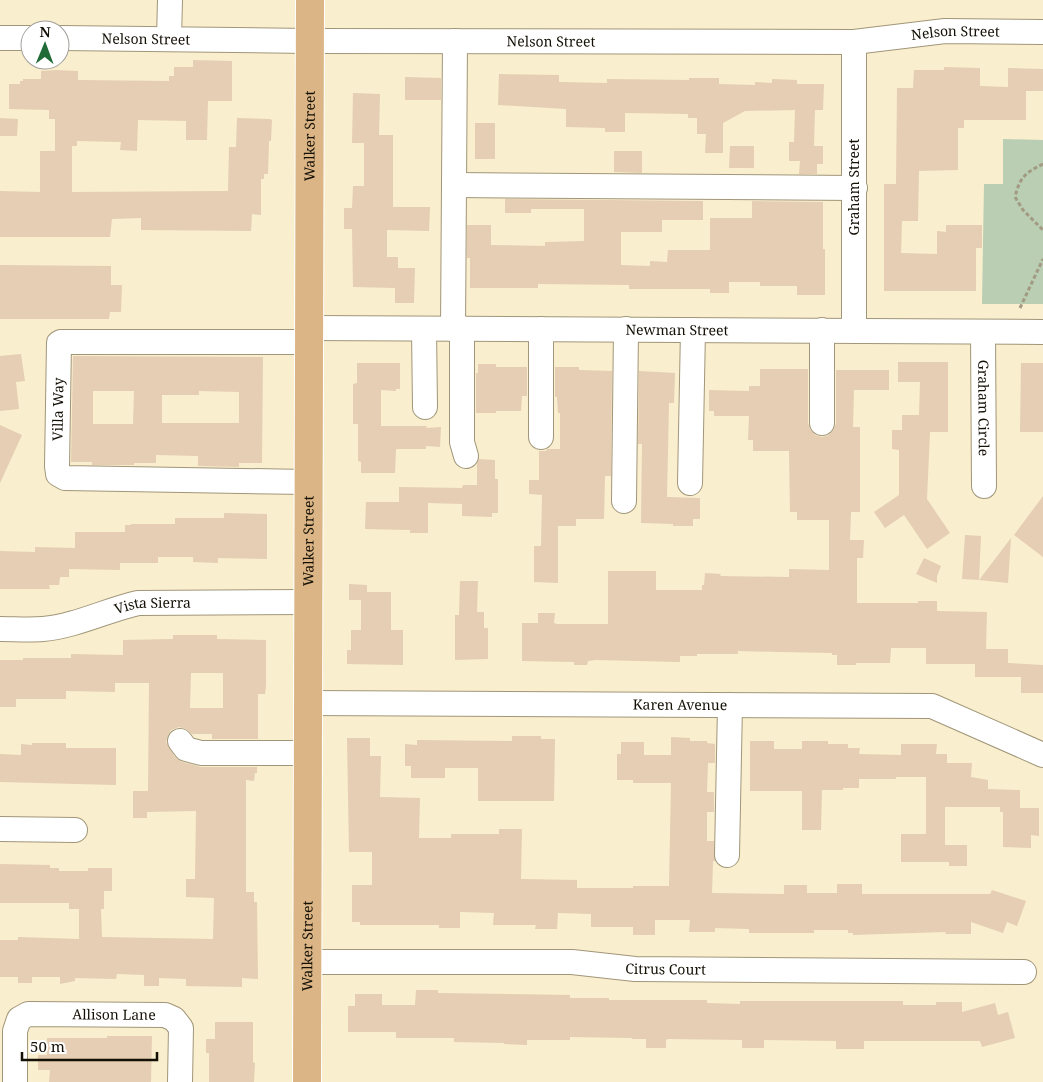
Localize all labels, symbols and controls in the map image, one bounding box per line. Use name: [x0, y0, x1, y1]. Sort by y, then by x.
north arrow: [20, 20, 70, 70]
street label: Nelson Street: [910, 21, 1000, 44]
text: N: [40, 22, 51, 41]
street label: Nelson Street: [102, 29, 191, 49]
street label: Nelson Street: [507, 31, 595, 51]
street label: Walker Street: [299, 91, 319, 181]
street label: Graham Street: [844, 138, 863, 235]
street label: Newman Street: [625, 320, 729, 339]
street label: Graham Circle: [974, 360, 994, 456]
street label: Villa Way: [47, 377, 67, 441]
street label: Walker Street: [298, 496, 318, 586]
street label: Vista Sierra: [112, 593, 191, 618]
street label: Karen Avenue: [633, 695, 727, 714]
street label: Walker Street: [297, 901, 317, 991]
street label: Citrus Court: [624, 958, 706, 979]
street label: Allison Lane: [72, 1004, 156, 1024]
scale bar: [22, 1030, 158, 1062]
text: 50 m: [30, 1036, 65, 1056]

